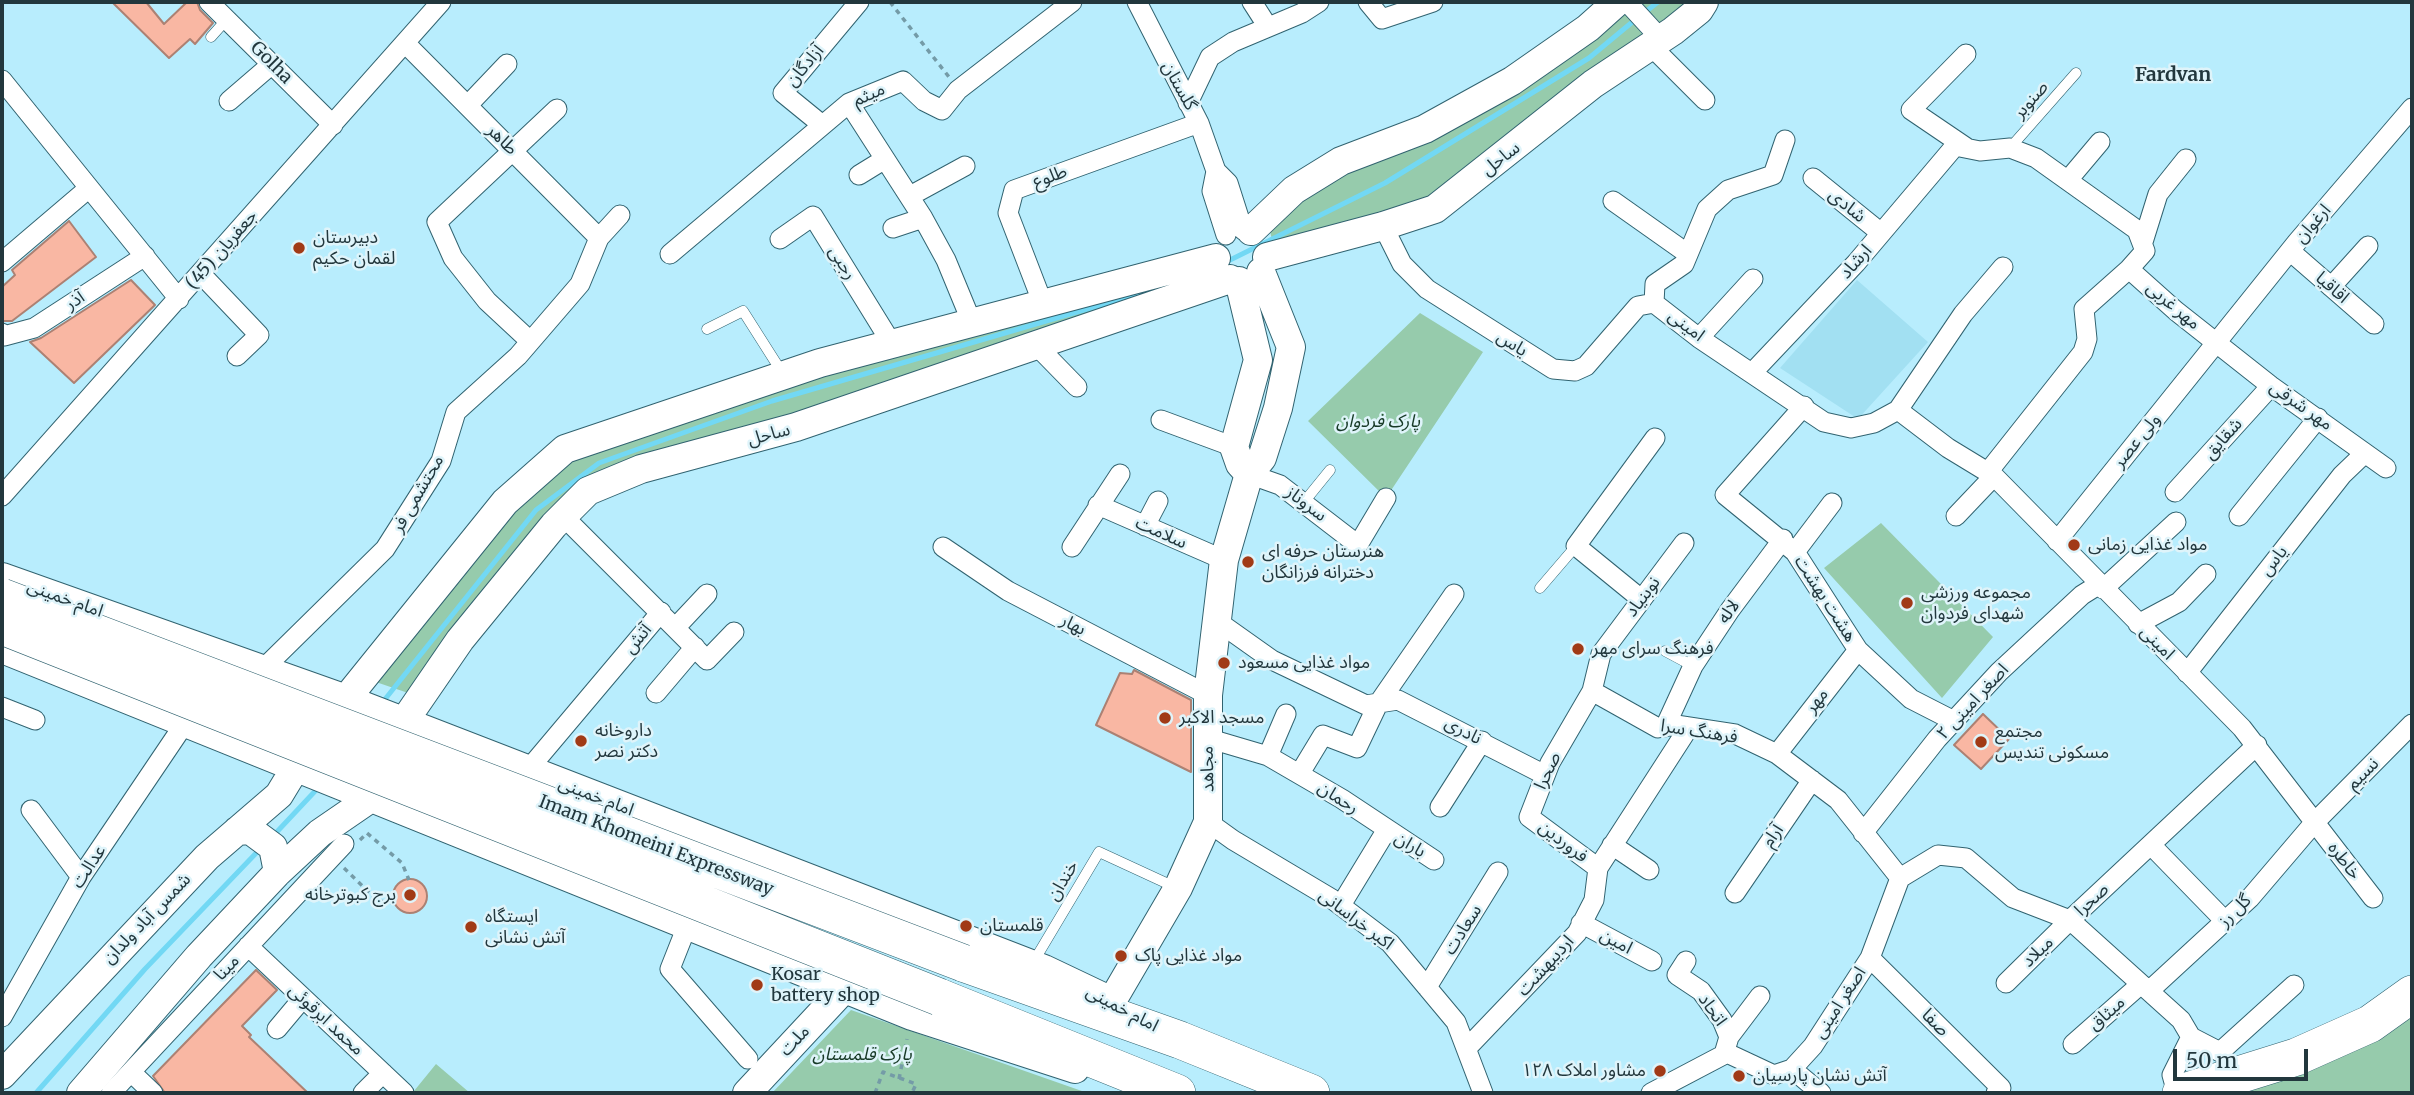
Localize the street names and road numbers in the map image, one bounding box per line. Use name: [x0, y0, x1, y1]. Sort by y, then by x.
street label: Golha: [245, 37, 297, 89]
street label: آزادگان: [781, 41, 829, 91]
street label: گلستان: [1157, 58, 1201, 114]
street label: صنوبر: [2009, 77, 2053, 123]
street label: میثم: [850, 78, 888, 112]
street label: طاهر: [482, 120, 522, 160]
street label: ساحل: [1477, 137, 1525, 181]
street label: طلوع: [1030, 161, 1070, 193]
street label: شادی: [1824, 185, 1870, 227]
street label: ارغوان: [2290, 200, 2336, 248]
street label: جعفریان (45): [182, 206, 262, 294]
street label: ارشاد: [1835, 241, 1877, 283]
street label: رجبی: [823, 242, 861, 284]
street label: اقاقیا: [2311, 268, 2353, 308]
street label: مهر غربی: [2142, 277, 2204, 335]
street label: آذر: [61, 287, 89, 315]
street label: امینی: [1664, 305, 1708, 347]
street label: یاس: [1493, 326, 1531, 362]
street label: مهر شرقی: [2265, 377, 2337, 435]
street label: ولی عصر: [2109, 410, 2165, 472]
street label: شقایق: [2199, 414, 2247, 464]
street label: ساحل: [745, 419, 793, 451]
street label: محتشمی فر: [387, 451, 449, 537]
street label: سروناز: [1281, 482, 1331, 526]
street label: سلامت: [1132, 512, 1190, 554]
street label: یاس: [2256, 542, 2292, 580]
street label: هشت بهشت: [1789, 552, 1861, 646]
street label: نوبنیاد: [1621, 573, 1665, 621]
street label: امام خمینی: [24, 575, 106, 623]
street label: لاله: [1713, 596, 1745, 628]
street label: بهار: [1057, 610, 1089, 640]
street label: آتش: [619, 620, 657, 658]
street label: امینی: [2135, 621, 2179, 665]
street label: ۲ اصغر امینی: [1932, 660, 2014, 744]
street label: مهر: [1801, 684, 1833, 718]
street label: نادری: [1441, 712, 1485, 750]
street label: فرهنگ سرا: [1659, 715, 1739, 749]
street label: مجاهد: [1197, 746, 1219, 792]
street label: صحرا: [1530, 749, 1566, 793]
street label: نسیم: [2342, 753, 2384, 795]
street label: امام خمینی: [555, 773, 637, 821]
street label: رحمان: [1313, 777, 1363, 819]
street label: Imam Khomeini Expressway: [536, 791, 776, 901]
street label: فروردین: [1534, 816, 1592, 868]
street label: آرام: [1758, 820, 1788, 852]
street label: باران: [1390, 827, 1430, 863]
street label: خاطره: [2323, 838, 2365, 884]
street label: عدالت: [67, 841, 111, 893]
street label: خندان: [1043, 857, 1083, 905]
street label: شمس آباد ولدان: [98, 869, 196, 969]
street label: صحرا: [2070, 879, 2114, 921]
street label: اکبر خراسانی: [1314, 885, 1398, 955]
street label: گل رز: [2214, 890, 2256, 932]
street label: سعادت: [1439, 901, 1487, 959]
street label: امین: [1596, 925, 1636, 959]
street label: اردیبهشت: [1513, 931, 1579, 1001]
street label: میلاد: [2018, 932, 2058, 972]
street label: مینا: [210, 951, 244, 985]
street label: اصغر امینی: [1809, 963, 1871, 1043]
street label: محمد ابرقوئی: [284, 980, 368, 1060]
street label: امام خمینی: [1082, 981, 1162, 1037]
street label: اتحاد: [1693, 989, 1731, 1031]
street label: میثاق: [2084, 992, 2130, 1036]
street label: صفا: [1917, 1005, 1953, 1041]
street label: ملت: [775, 1021, 815, 1061]

